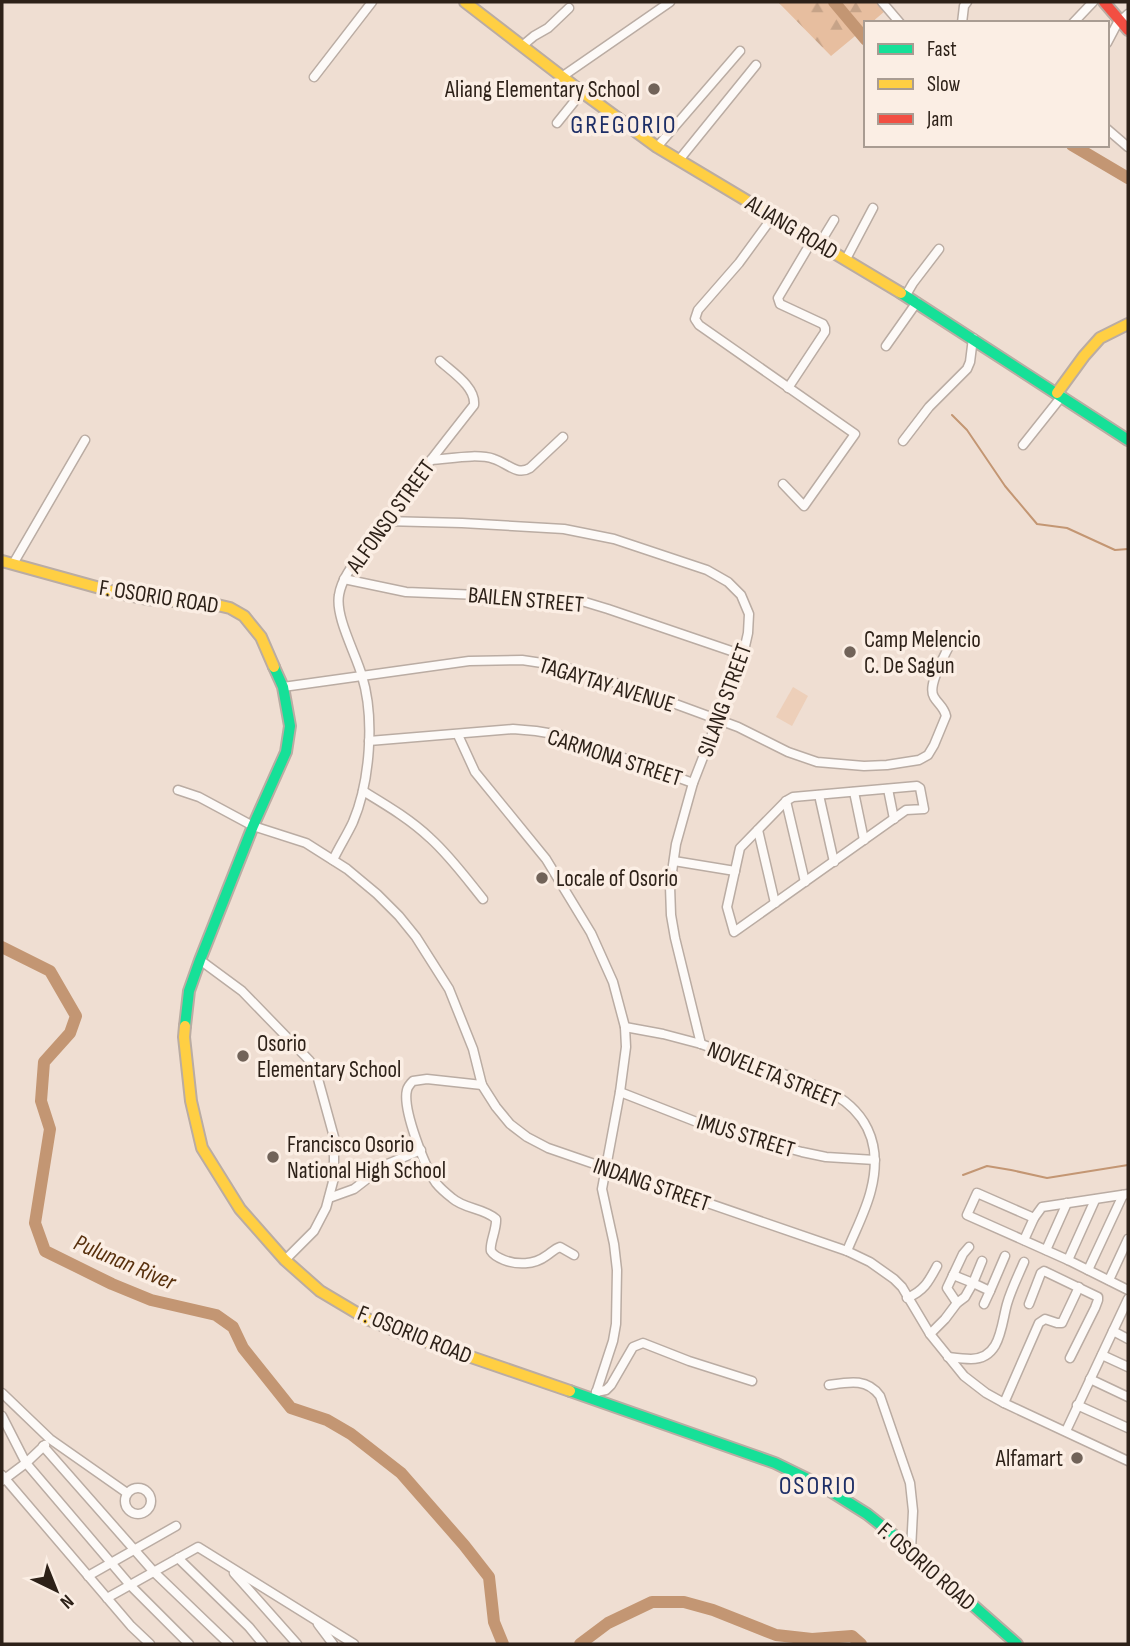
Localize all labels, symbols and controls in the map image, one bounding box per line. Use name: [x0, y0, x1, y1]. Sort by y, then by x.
legend: [864, 21, 1109, 147]
text: Fast: [927, 37, 957, 62]
text: Slow: [927, 72, 961, 97]
place label: Aliang Elementary School: [444, 76, 640, 104]
marker: Aliang Elementary School: [646, 81, 662, 97]
text: Jam: [926, 107, 953, 132]
district label: GREGORIO: [570, 110, 678, 141]
street label: ALIANG ROAD: [739, 189, 843, 266]
street label: ALFONSO STREET: [340, 455, 441, 579]
street label: F. OSORIO ROAD: [97, 574, 221, 620]
street label: BAILEN STREET: [467, 581, 585, 619]
place label: Camp Melencio C. De Sagun: [864, 626, 981, 680]
street label: SILANG STREET: [692, 640, 758, 761]
marker: Camp Melencio C. De Sagun: [842, 644, 858, 660]
street label: TAGAYTAY AVENUE: [536, 651, 678, 719]
street label: CARMONA STREET: [544, 723, 686, 793]
place label: Locale of Osorio: [556, 865, 678, 893]
marker: Locale of Osorio: [534, 870, 550, 886]
place label: Osorio Elementary School: [257, 1030, 401, 1084]
street label: NOVELETA STREET: [703, 1036, 844, 1114]
marker: Osorio Elementary School: [235, 1048, 251, 1064]
street label: IMUS STREET: [693, 1108, 798, 1164]
place label: Francisco Osorio National High School: [287, 1131, 446, 1185]
marker: Francisco Osorio National High School: [265, 1149, 281, 1165]
street label: INDANG STREET: [589, 1152, 714, 1218]
water label: Pulunan River: [70, 1228, 181, 1297]
street label: F. OSORIO ROAD: [353, 1299, 476, 1370]
place label: Alfamart: [995, 1445, 1063, 1473]
marker: Alfamart: [1069, 1450, 1085, 1466]
district label: OSORIO: [779, 1471, 857, 1502]
street label: F. OSORIO ROAD: [872, 1517, 981, 1617]
north arrow: [21, 1555, 91, 1625]
text: N: [55, 1589, 78, 1613]

